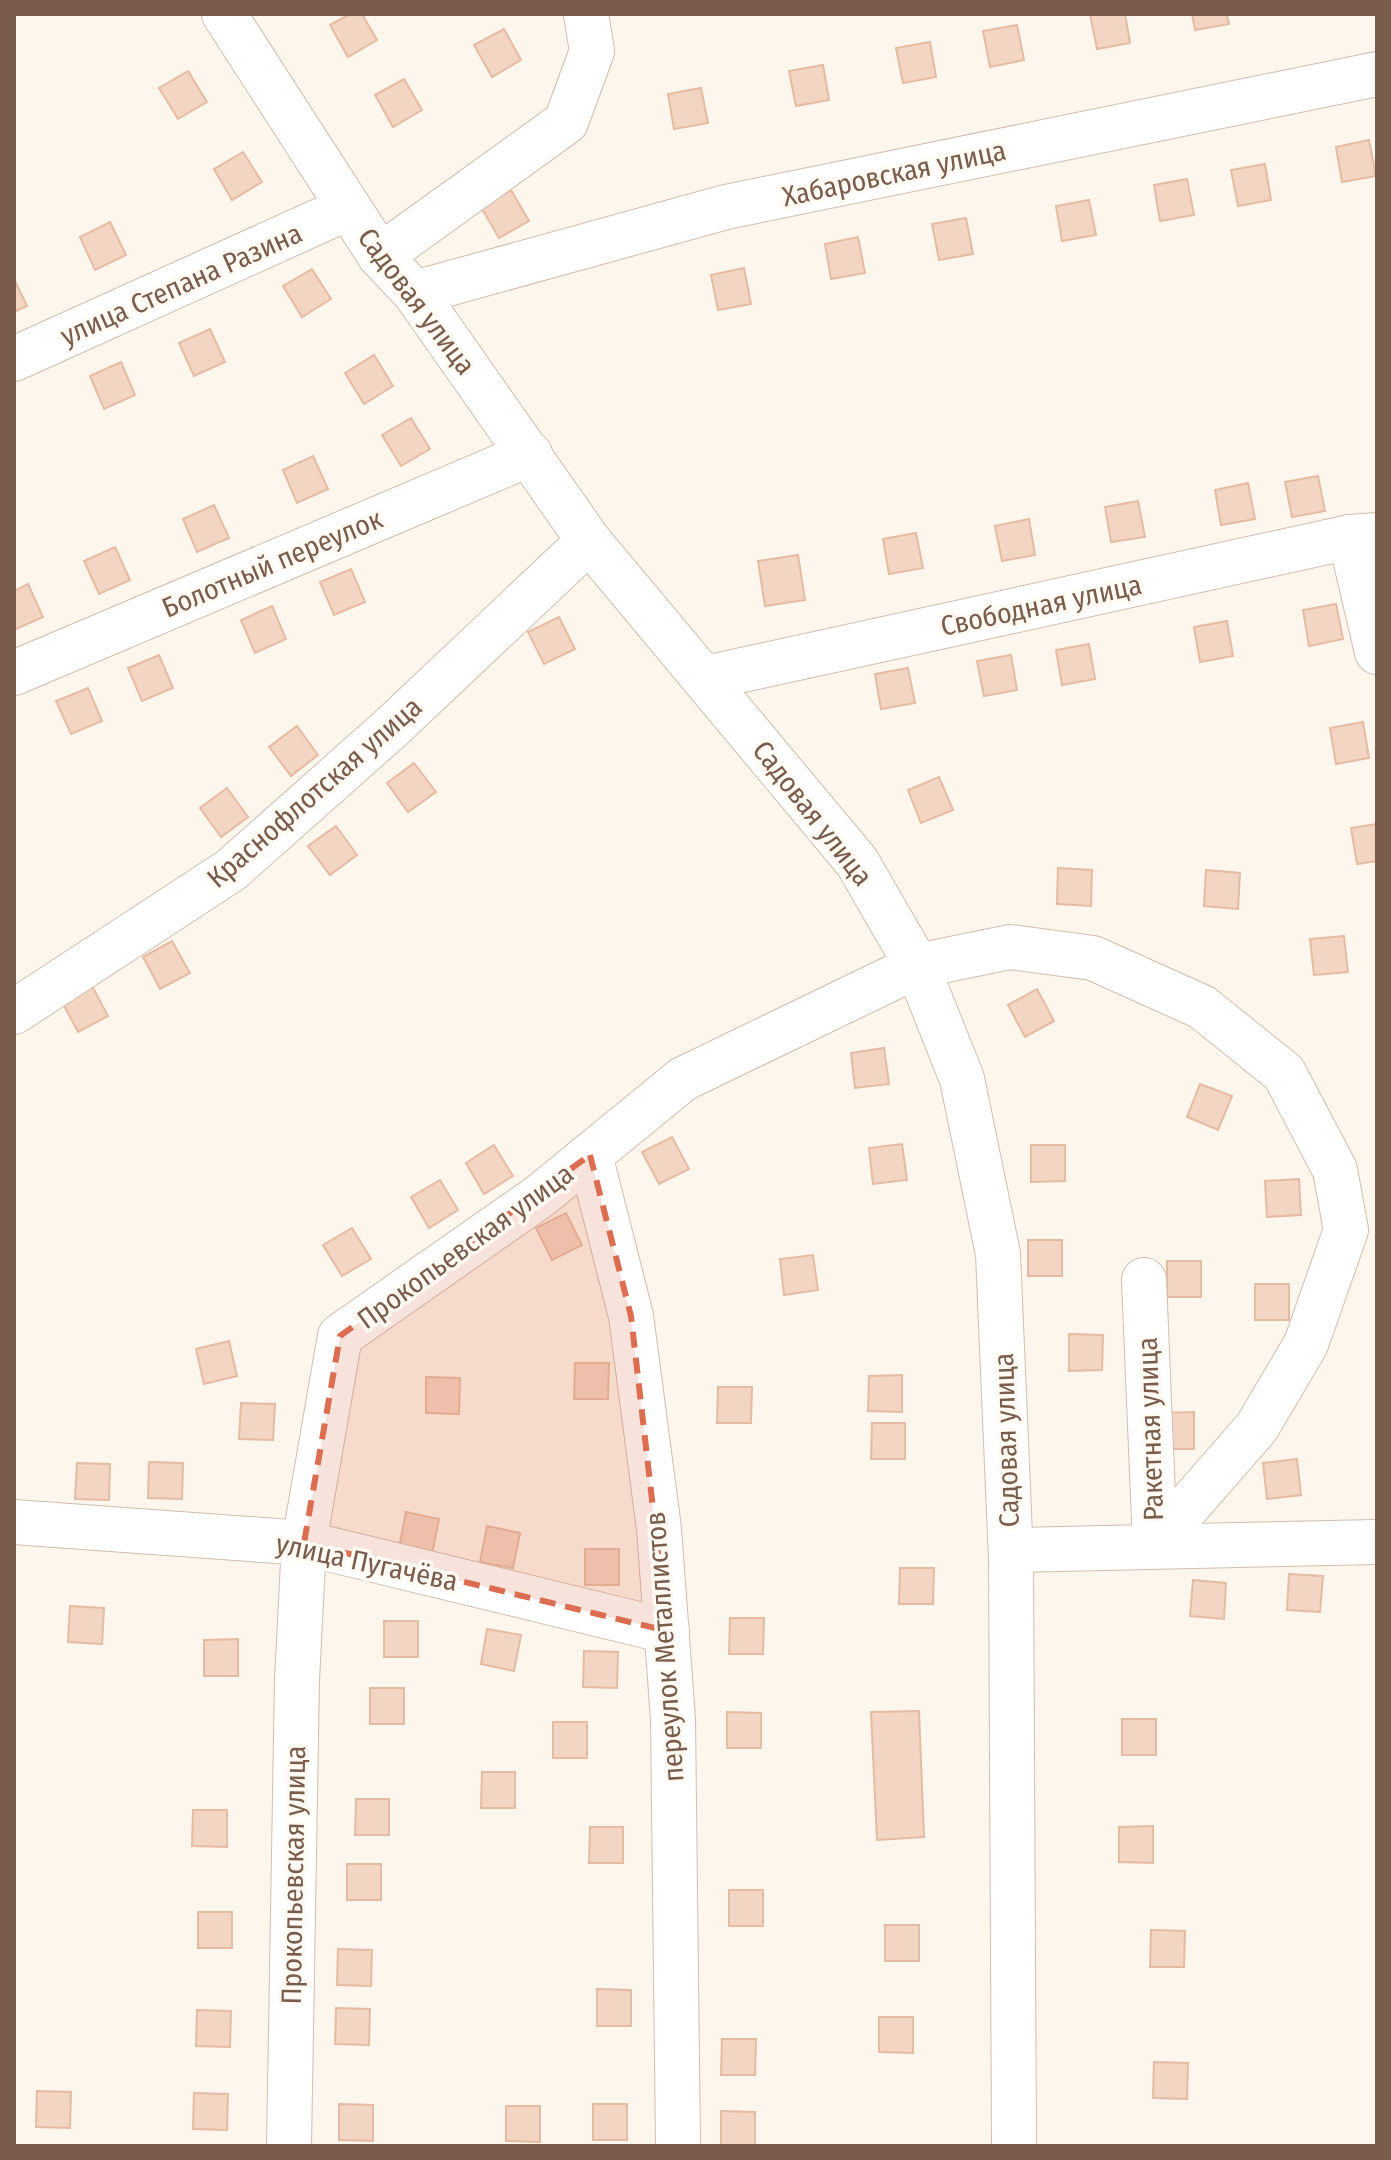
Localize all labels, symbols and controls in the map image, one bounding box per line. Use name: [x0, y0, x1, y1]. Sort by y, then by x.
street label: Хабаровская улица: [779, 134, 1009, 213]
street label: улица Степана Разина: [55, 216, 307, 353]
street label: Садовая улица: [351, 222, 482, 381]
street label: Болотный переулок: [157, 502, 387, 625]
street label: Свободная улица: [937, 568, 1145, 643]
street label: Краснофлотская улица: [200, 690, 428, 895]
street label: Садовая улица: [746, 734, 879, 892]
street label: Прокопьевская улица: [351, 1157, 580, 1336]
street label: Ракетная улица: [1131, 1337, 1170, 1521]
street label: Садовая улица: [987, 1352, 1026, 1528]
street label: переулок Металлистов: [639, 1511, 690, 1783]
street label: улица Пугачёва: [273, 1527, 461, 1598]
street label: Прокопьевская улица: [275, 1745, 312, 2005]

